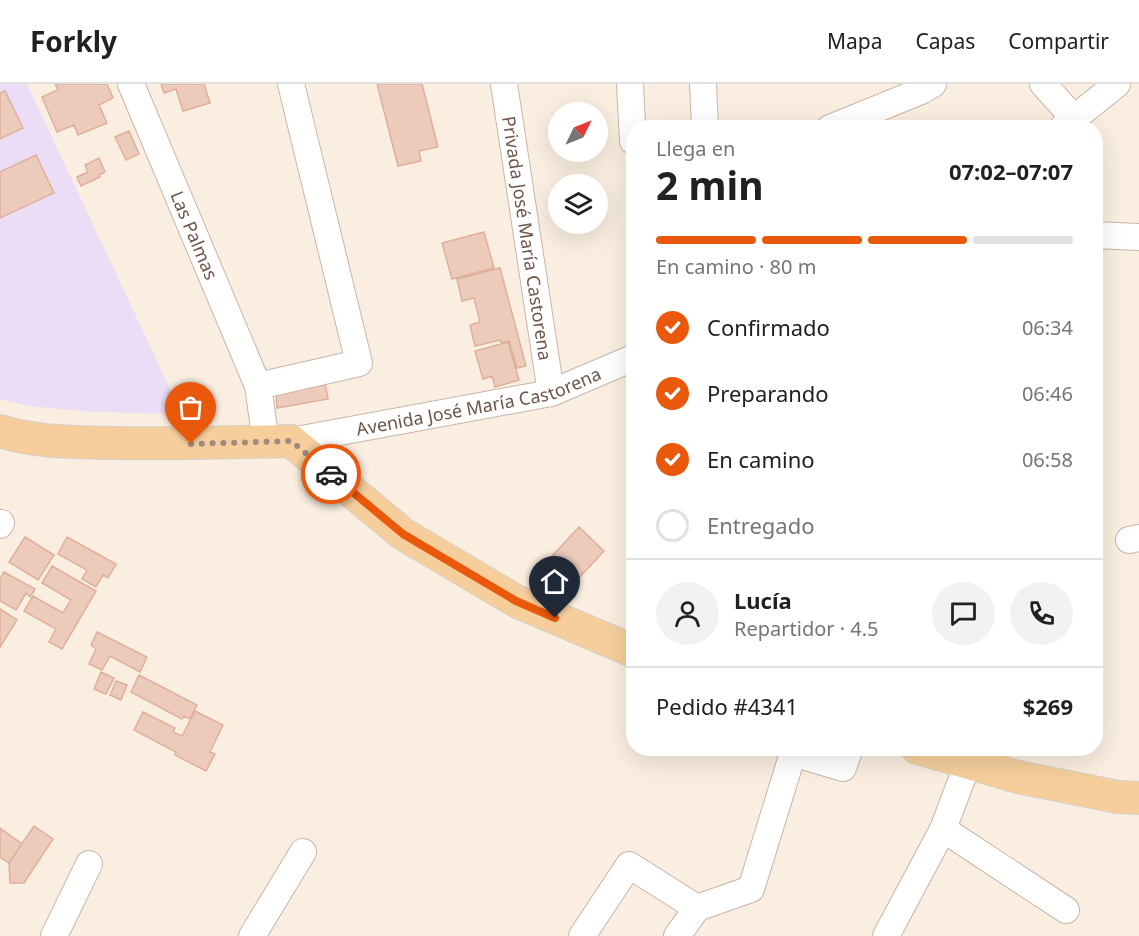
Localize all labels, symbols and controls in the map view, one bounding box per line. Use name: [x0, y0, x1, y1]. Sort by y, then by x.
text: Forkly: [30, 22, 117, 60]
text: Mapa: [827, 27, 883, 55]
text: Capas: [916, 27, 975, 55]
text: Compartir: [1008, 27, 1109, 55]
north arrow: [548, 102, 608, 162]
map controls: [548, 102, 608, 234]
street label: Privada José María Castorena: [497, 114, 558, 362]
text: Llega en: [656, 135, 735, 162]
text: 07:02–07:07: [949, 156, 1073, 186]
text: 2 min: [656, 158, 763, 211]
button: layers: [548, 174, 608, 234]
street label: Las Palmas: [165, 187, 224, 283]
text: En camino · 80 m: [656, 253, 816, 280]
icon: check: [656, 311, 689, 344]
text: Confirmado: [707, 312, 830, 342]
text: 06:34: [1022, 314, 1073, 341]
street label: Avenida José María Castorena: [354, 361, 605, 441]
icon: check: [656, 377, 689, 410]
text: Preparando: [707, 378, 829, 408]
text: 06:46: [1022, 380, 1073, 407]
pin: [165, 382, 216, 444]
icon: bag: [174, 391, 207, 424]
icon: check: [656, 443, 689, 476]
courier: [301, 444, 361, 504]
text: En camino: [707, 444, 815, 474]
text: 06:58: [1022, 446, 1073, 473]
icon: car: [315, 458, 348, 491]
text: Entregado: [707, 510, 815, 540]
pin: [529, 556, 580, 618]
icon: home: [538, 565, 571, 598]
button: person: [656, 582, 719, 645]
button: chat: [932, 582, 995, 645]
button: phone: [1010, 582, 1073, 645]
text: Lucía: [734, 585, 792, 615]
text: Repartidor · 4.5: [734, 615, 879, 642]
text: Pedido #4341: [656, 691, 798, 721]
text: $269: [1023, 691, 1073, 721]

